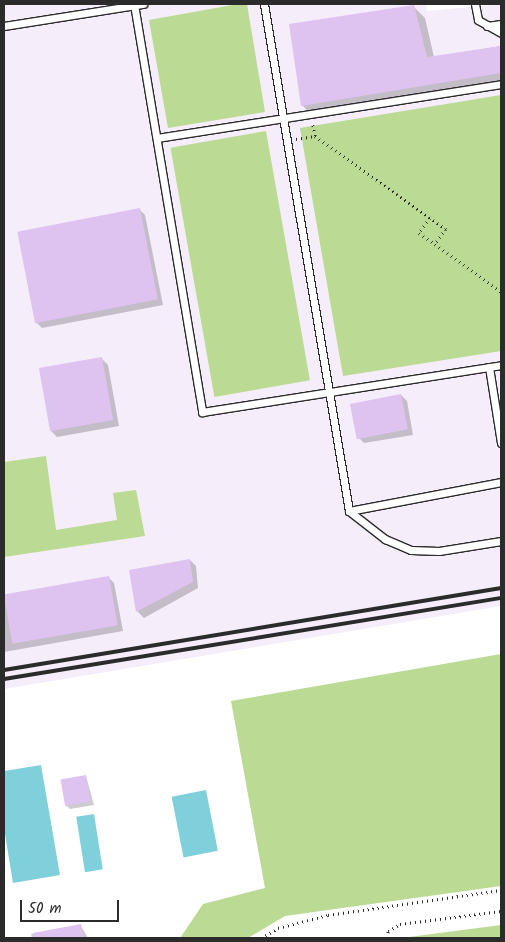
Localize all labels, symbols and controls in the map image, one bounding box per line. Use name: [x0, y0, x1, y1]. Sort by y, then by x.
scale bar: [22, 890, 121, 922]
text: 50 m: [28, 897, 62, 921]

